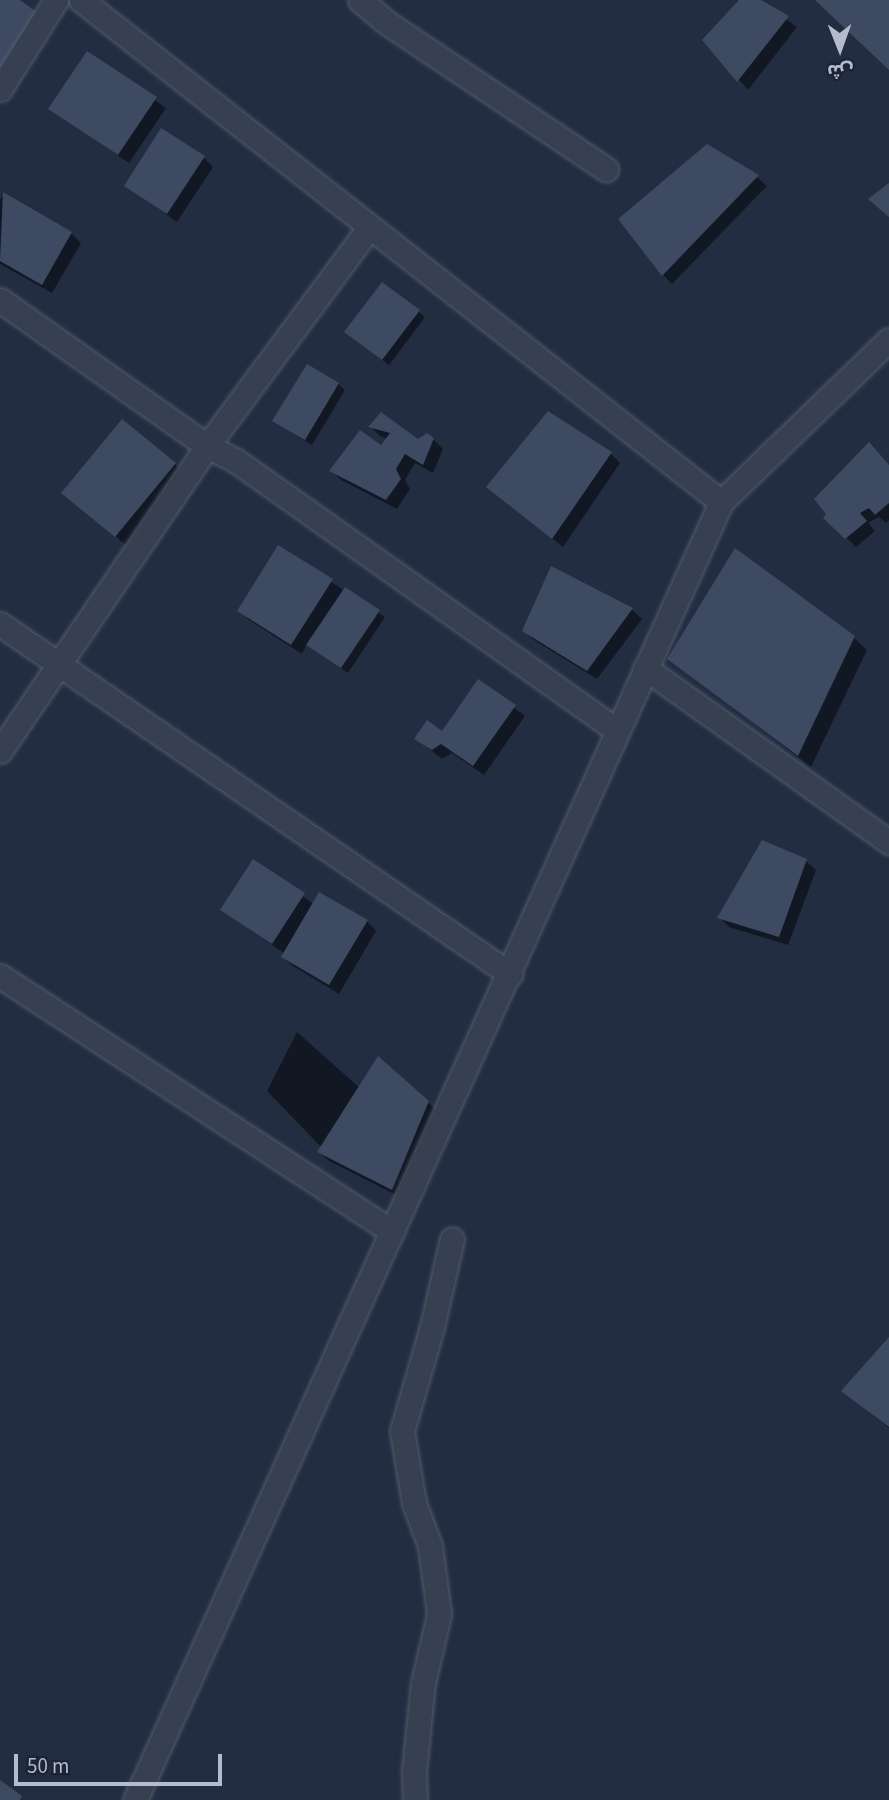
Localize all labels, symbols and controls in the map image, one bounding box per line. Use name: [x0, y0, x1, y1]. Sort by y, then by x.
north arrow: [805, 14, 875, 84]
text: ش: [827, 57, 854, 84]
scale bar: [18, 1741, 226, 1785]
text: 50 m: [27, 1751, 69, 1781]

